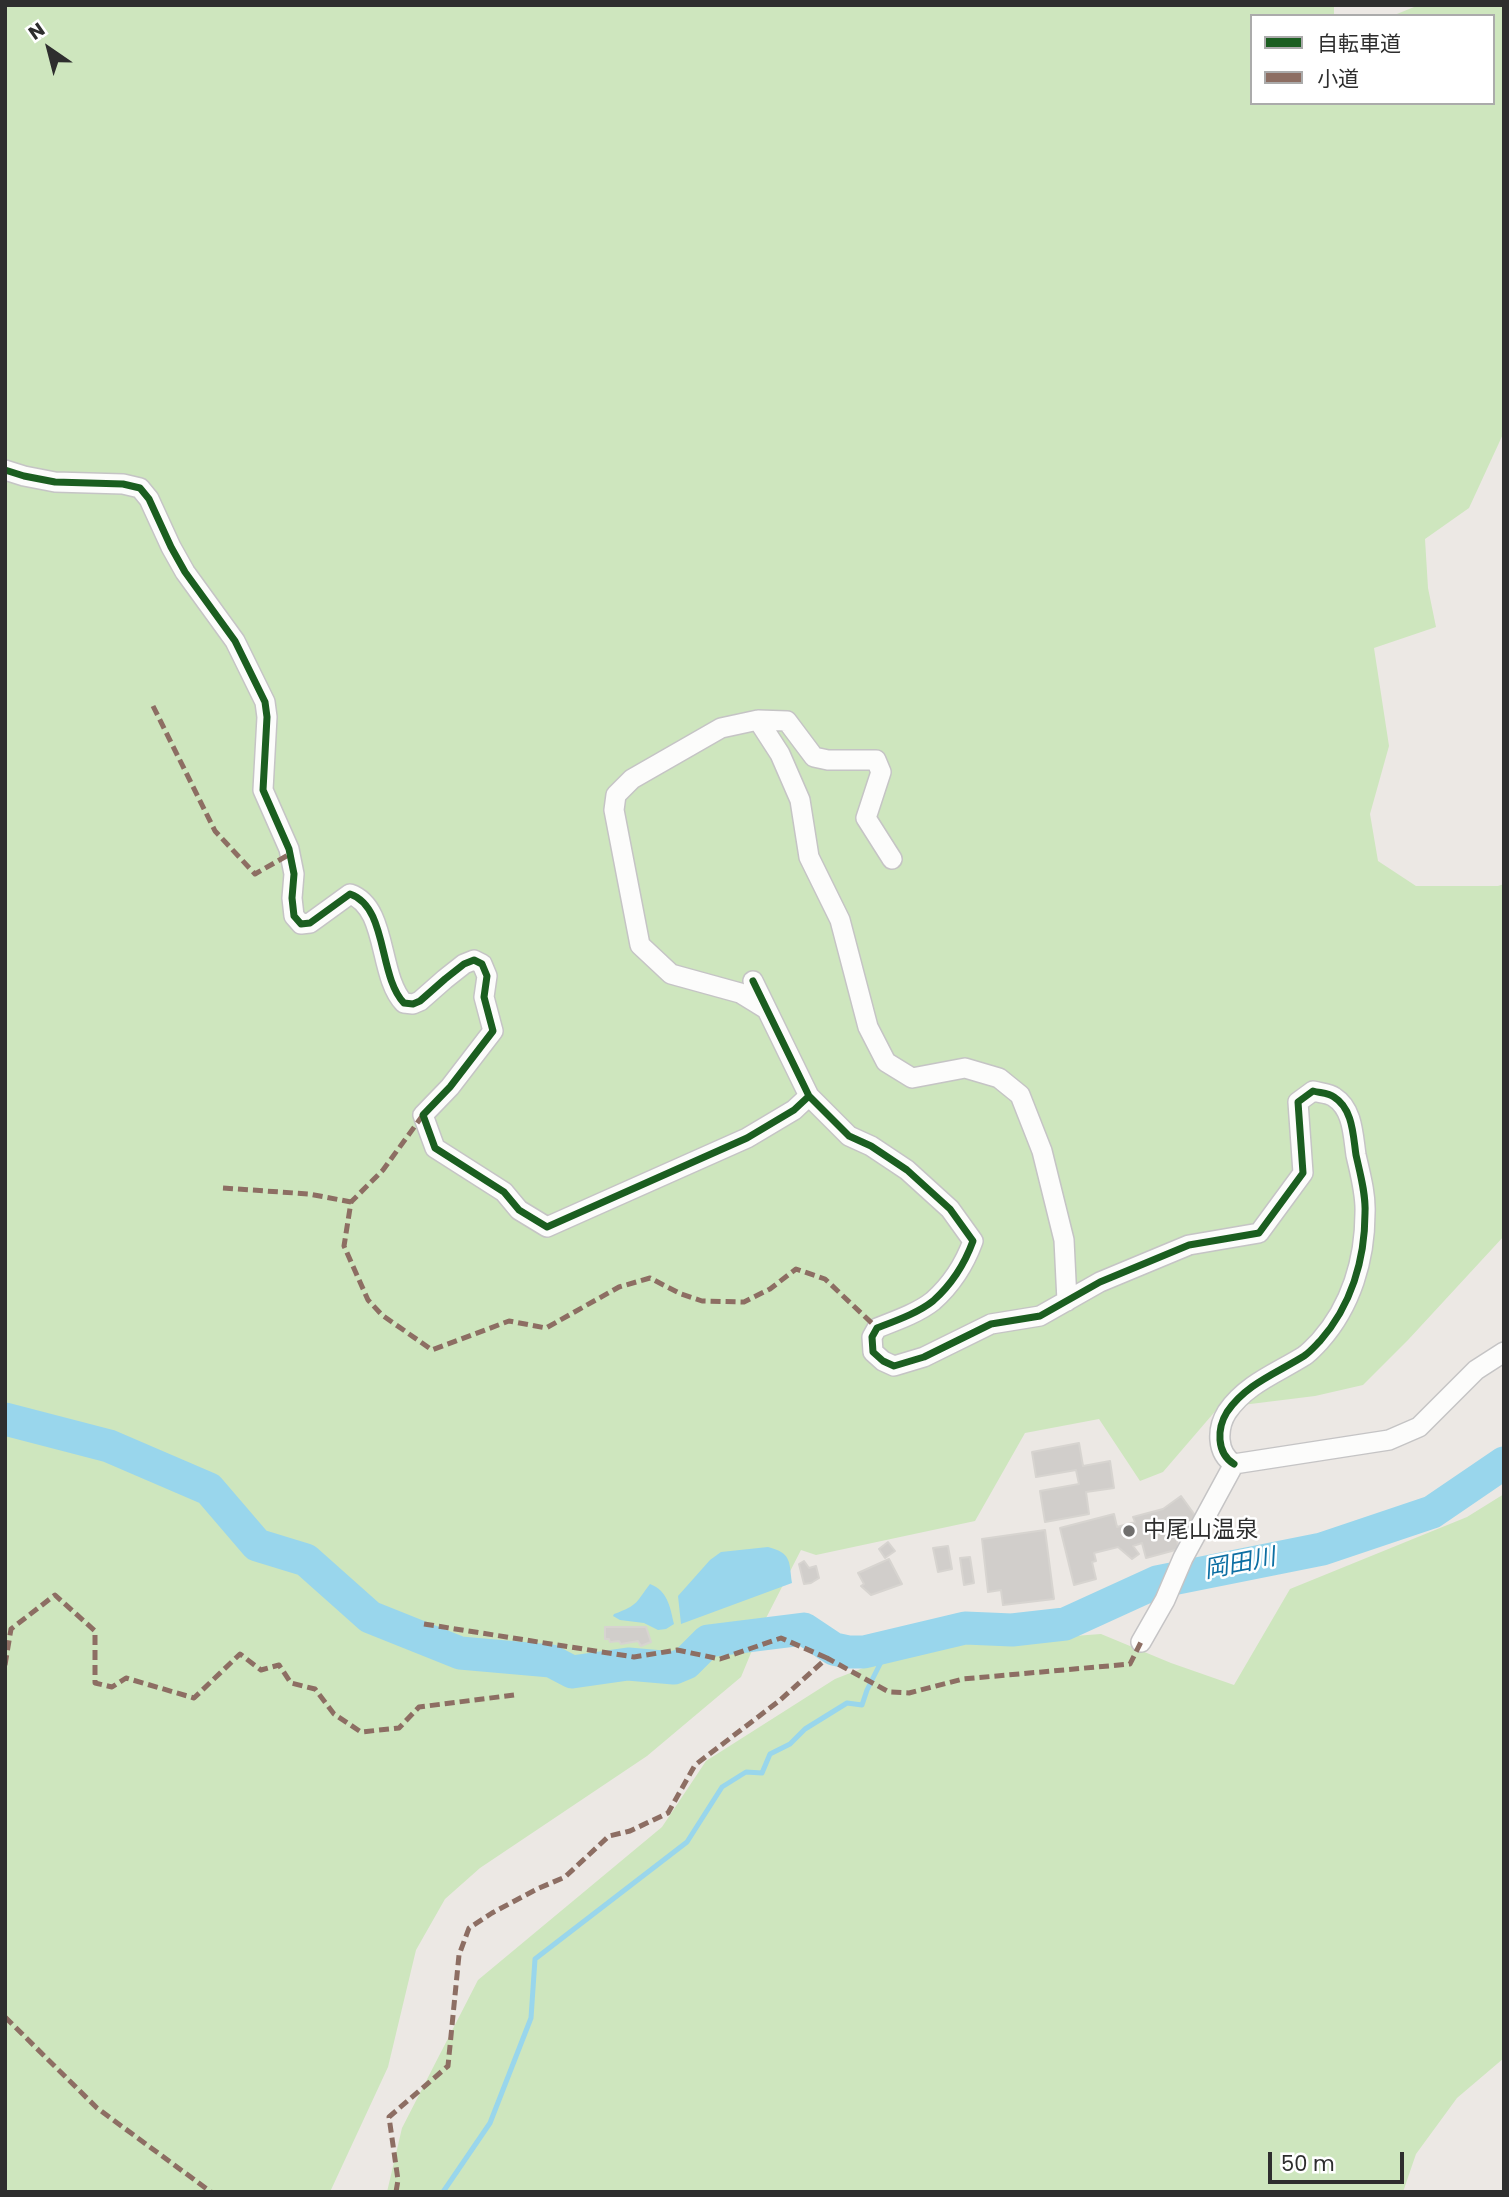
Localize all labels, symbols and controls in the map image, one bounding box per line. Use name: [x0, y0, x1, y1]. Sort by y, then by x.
north arrow: [14, 14, 84, 84]
legend: [1250, 14, 1495, 105]
text: N: [23, 16, 50, 47]
text: 自転車道: [1317, 29, 1401, 58]
text: 小道: [1317, 64, 1359, 93]
place label: 中尾山温泉: [1143, 1517, 1258, 1545]
marker: 中尾山温泉: [1121, 1523, 1137, 1539]
water label: 岡田川: [1202, 1544, 1278, 1586]
scale bar: [1271, 2138, 1408, 2182]
text: 50 m: [1281, 2149, 1335, 2178]

